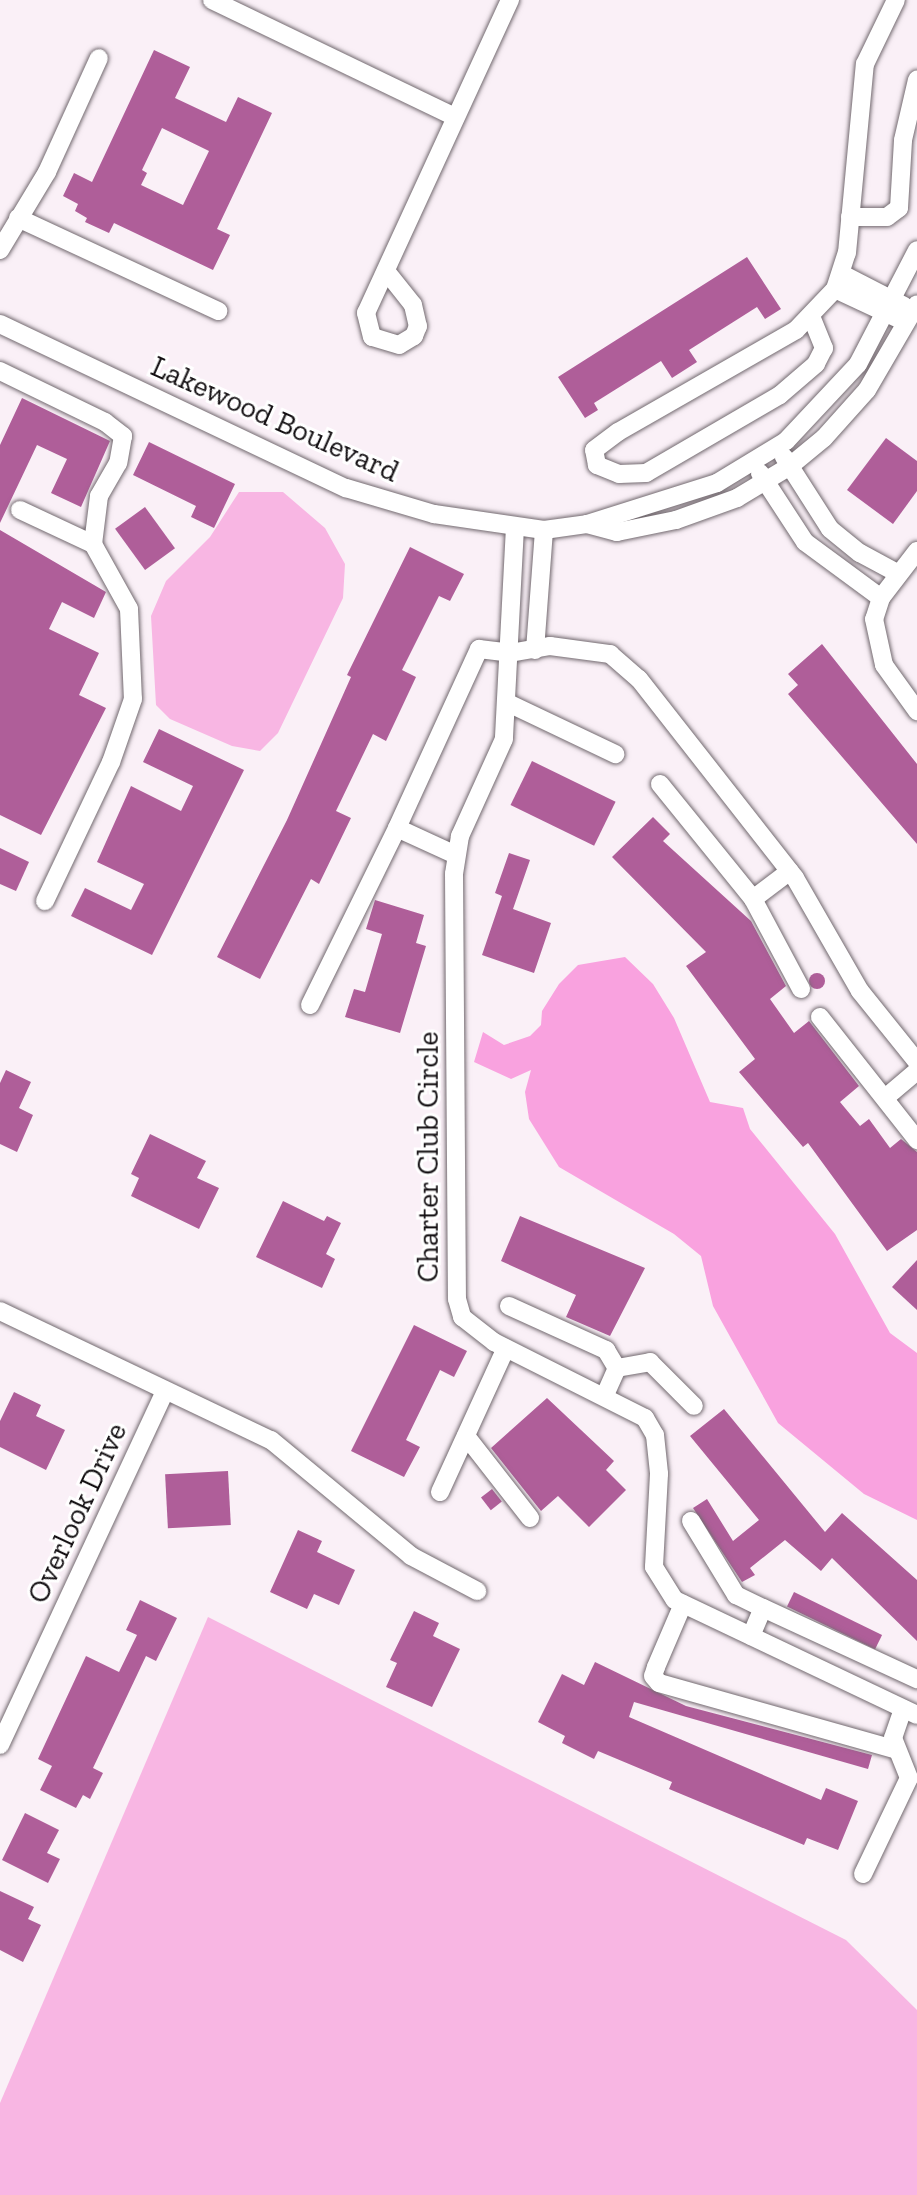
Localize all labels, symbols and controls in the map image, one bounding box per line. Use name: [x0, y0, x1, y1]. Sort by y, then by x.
street label: Lakewood Boulevard: [146, 348, 404, 490]
street label: Charter Club Circle: [410, 1031, 446, 1283]
street label: Overlook Drive: [20, 1417, 134, 1609]

